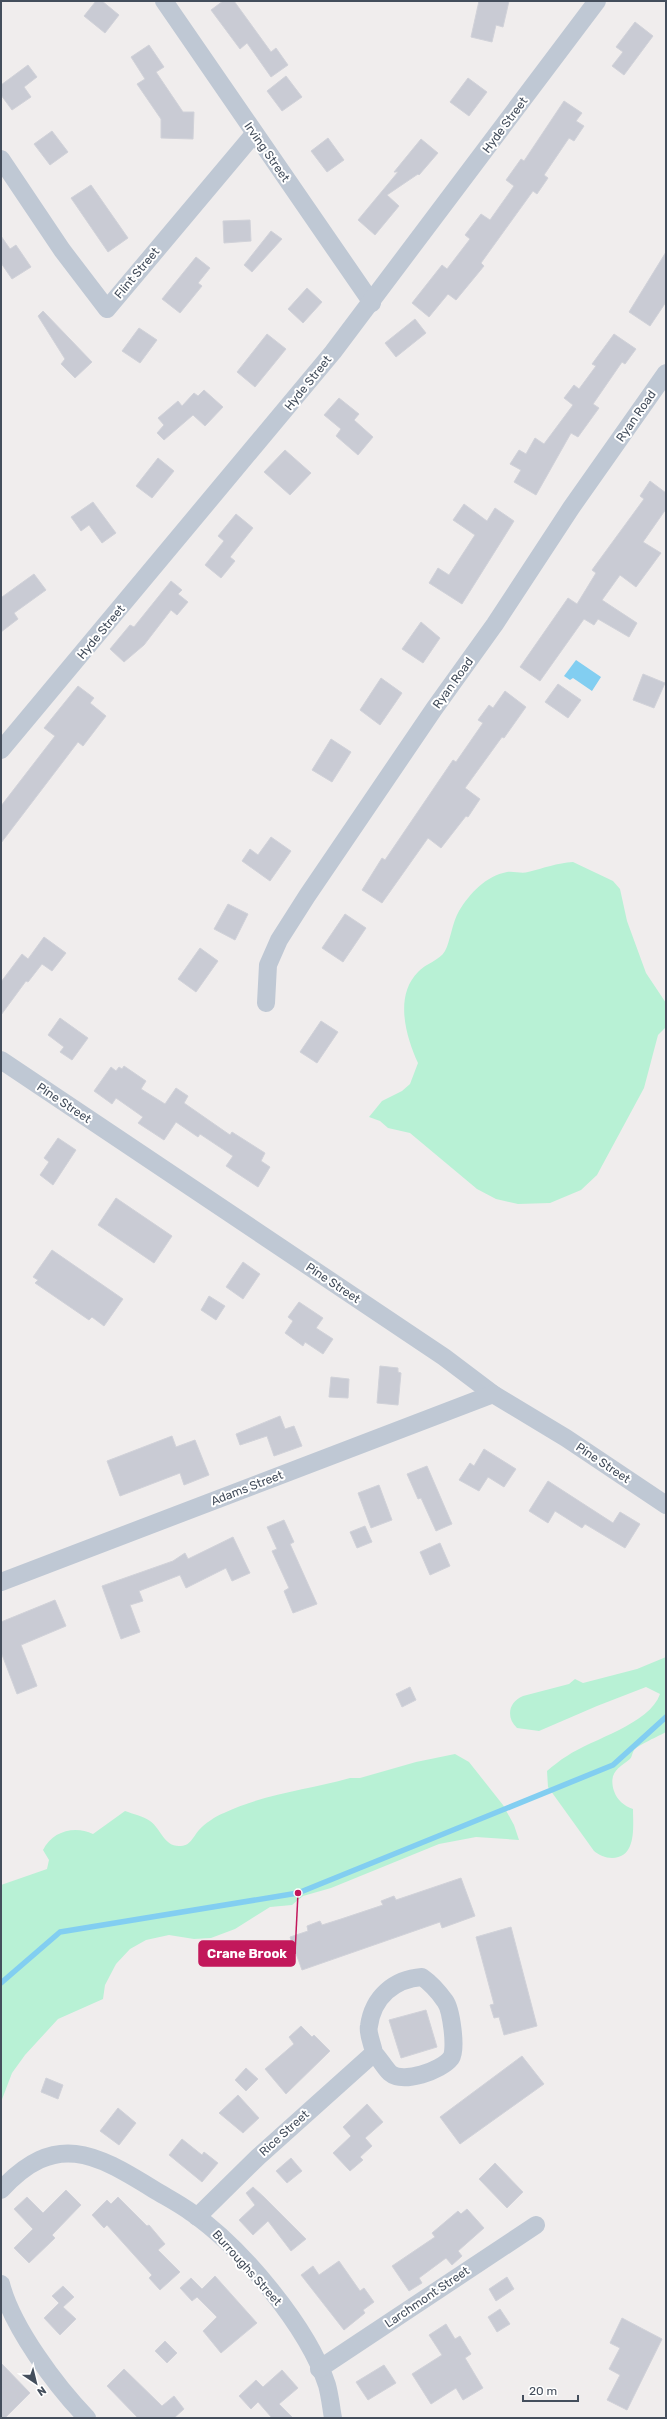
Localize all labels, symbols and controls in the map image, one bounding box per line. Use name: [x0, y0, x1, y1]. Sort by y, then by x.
street label: Hyde Street: [479, 94, 531, 156]
street label: Irving Street: [241, 120, 293, 185]
street label: Flint Street: [112, 244, 163, 301]
street label: Hyde Street: [282, 353, 335, 413]
street label: Ryan Road: [613, 388, 659, 444]
street label: Hyde Street: [74, 602, 128, 662]
street label: Ryan Road: [430, 655, 476, 711]
street label: Pine Street: [34, 1080, 94, 1126]
street label: Pine Street: [303, 1260, 363, 1306]
street label: Pine Street: [573, 1440, 633, 1486]
street label: Adams Street: [209, 1468, 285, 1508]
callout: Crane Brook: [199, 1941, 295, 1966]
text: Crane Brook: [207, 1946, 287, 1961]
street label: Rice Street: [256, 2107, 312, 2159]
street label: Burroughs Street: [209, 2227, 285, 2309]
street label: Larchmont Street: [382, 2263, 472, 2330]
north arrow: [16, 2363, 56, 2403]
scale bar: [523, 2377, 578, 2403]
text: N: [34, 2383, 48, 2398]
text: 20 m: [529, 2384, 557, 2398]

